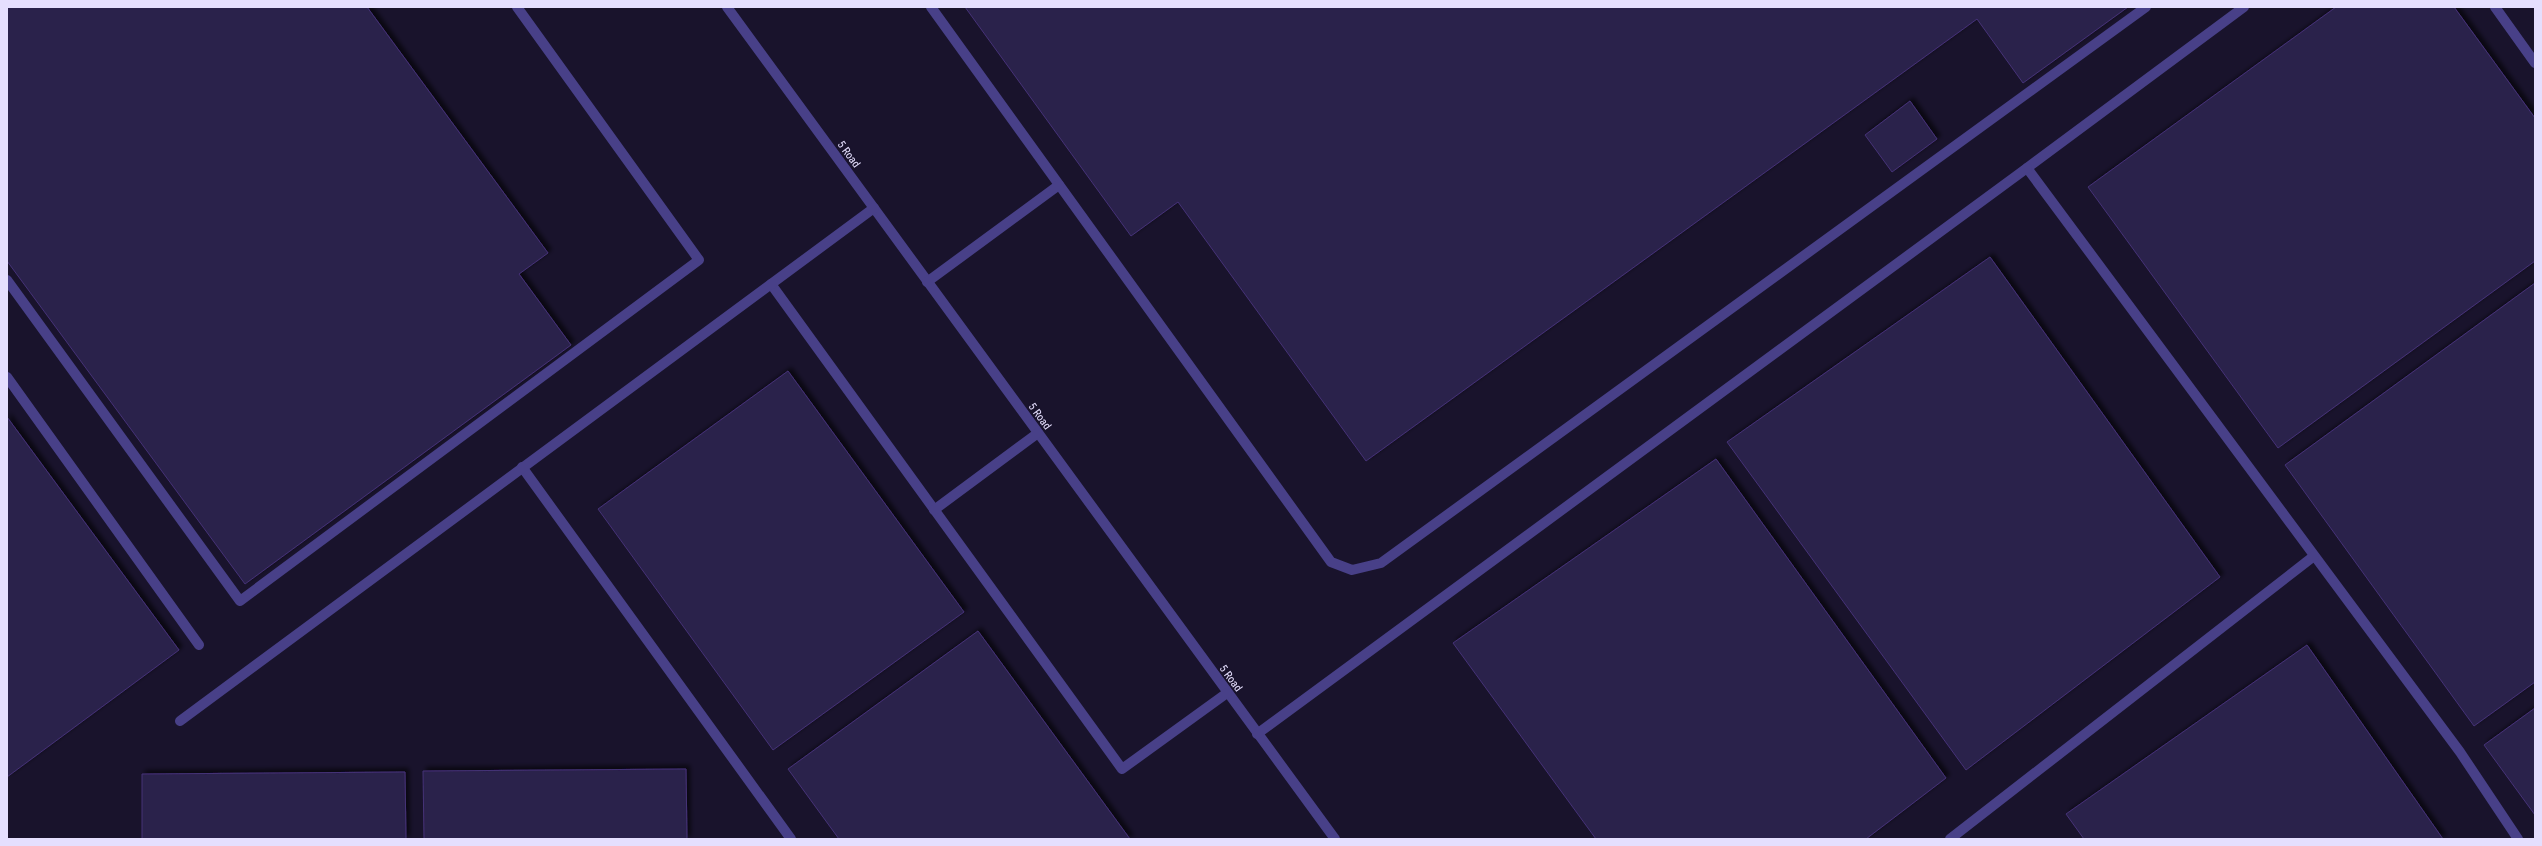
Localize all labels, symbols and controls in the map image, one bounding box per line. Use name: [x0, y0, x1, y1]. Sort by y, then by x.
street label: 5 Road: [835, 138, 863, 170]
street label: 5 Road: [1026, 400, 1054, 432]
street label: 5 Road: [1217, 662, 1245, 694]

